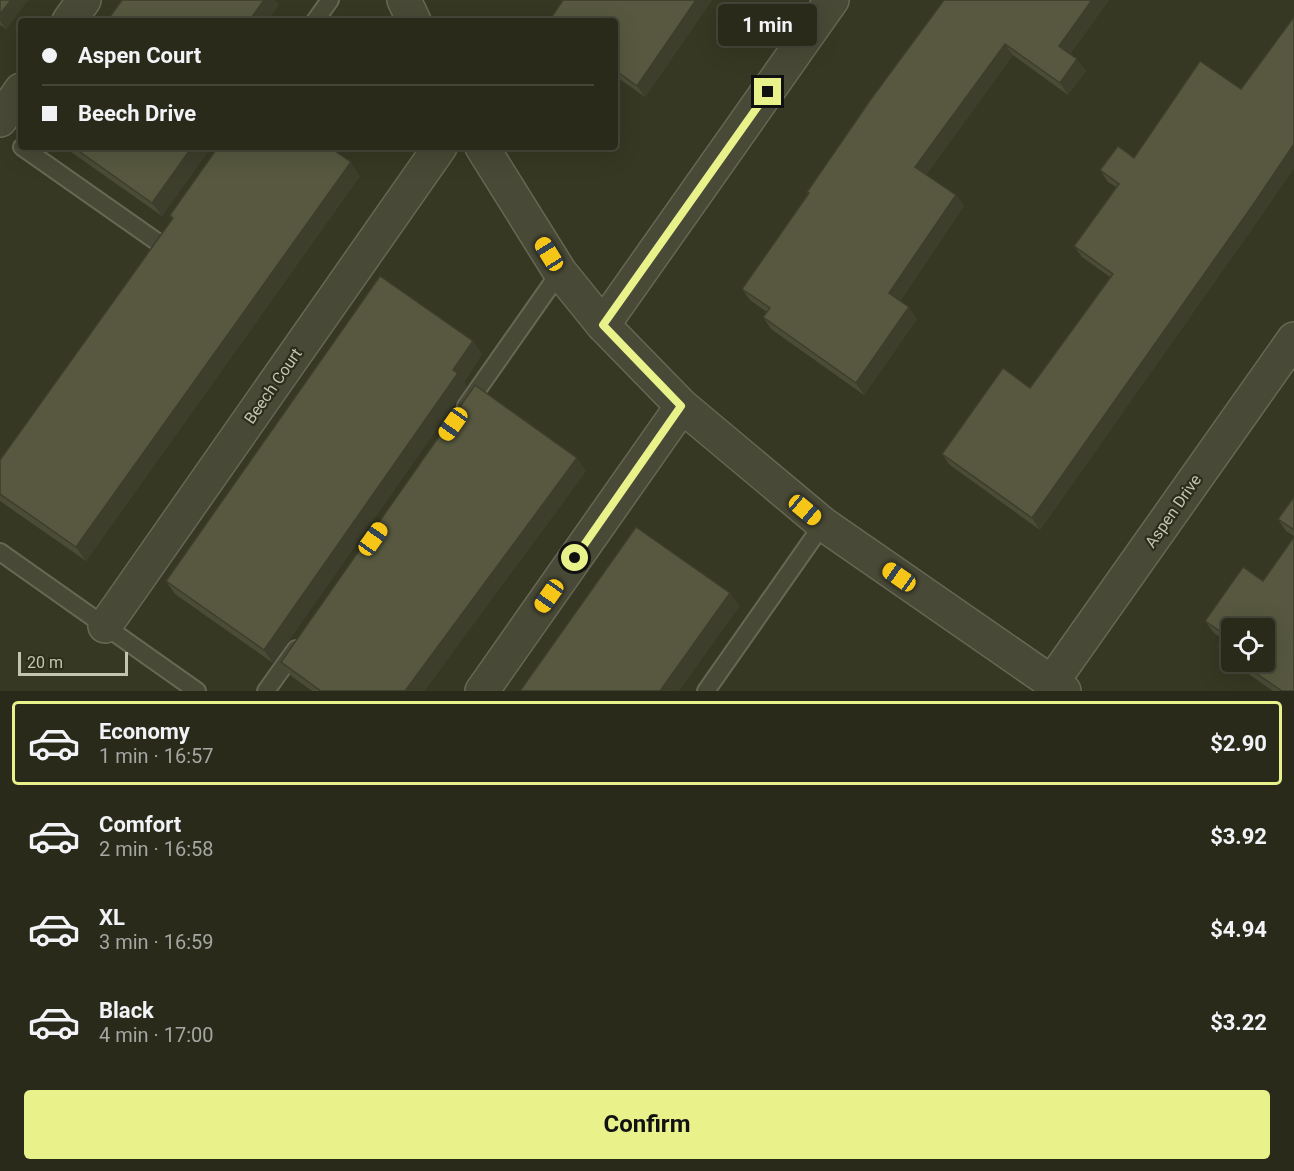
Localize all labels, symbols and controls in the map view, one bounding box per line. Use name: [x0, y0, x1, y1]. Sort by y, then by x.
callout: 1 min: [718, 5, 818, 47]
text: 1 min: [742, 13, 793, 37]
text: Aspen Court: [78, 43, 201, 68]
route end: [754, 78, 781, 105]
text: Beech Drive: [78, 101, 196, 126]
car: [532, 234, 566, 274]
street label: Beech Court: [240, 345, 306, 427]
car: [435, 404, 471, 444]
street label: Aspen Drive: [1141, 471, 1205, 551]
car: [785, 492, 825, 528]
car: [355, 519, 391, 559]
route start: [561, 544, 588, 571]
car: [879, 559, 919, 595]
car: [531, 576, 567, 616]
map controls: [1221, 618, 1275, 672]
button: locate: [1221, 618, 1275, 672]
scale bar: [18, 649, 128, 676]
text: 20 m: [27, 653, 63, 672]
icon: car: [27, 716, 81, 770]
text: Economy: [99, 719, 190, 744]
text: $2.90: [1210, 731, 1267, 756]
text: 1 min · 16:57: [99, 744, 214, 768]
icon: car: [27, 809, 81, 863]
text: Comfort: [99, 812, 181, 837]
text: $3.92: [1210, 824, 1267, 849]
text: 2 min · 16:58: [99, 837, 214, 861]
icon: car: [27, 902, 81, 956]
text: XL: [99, 905, 125, 930]
text: $4.94: [1210, 917, 1267, 942]
text: 3 min · 16:59: [99, 930, 214, 954]
icon: car: [27, 995, 81, 1049]
text: Black: [99, 998, 154, 1023]
text: $3.22: [1210, 1010, 1267, 1035]
text: 4 min · 17:00: [99, 1023, 214, 1047]
button: Confirm: [24, 1090, 1270, 1159]

